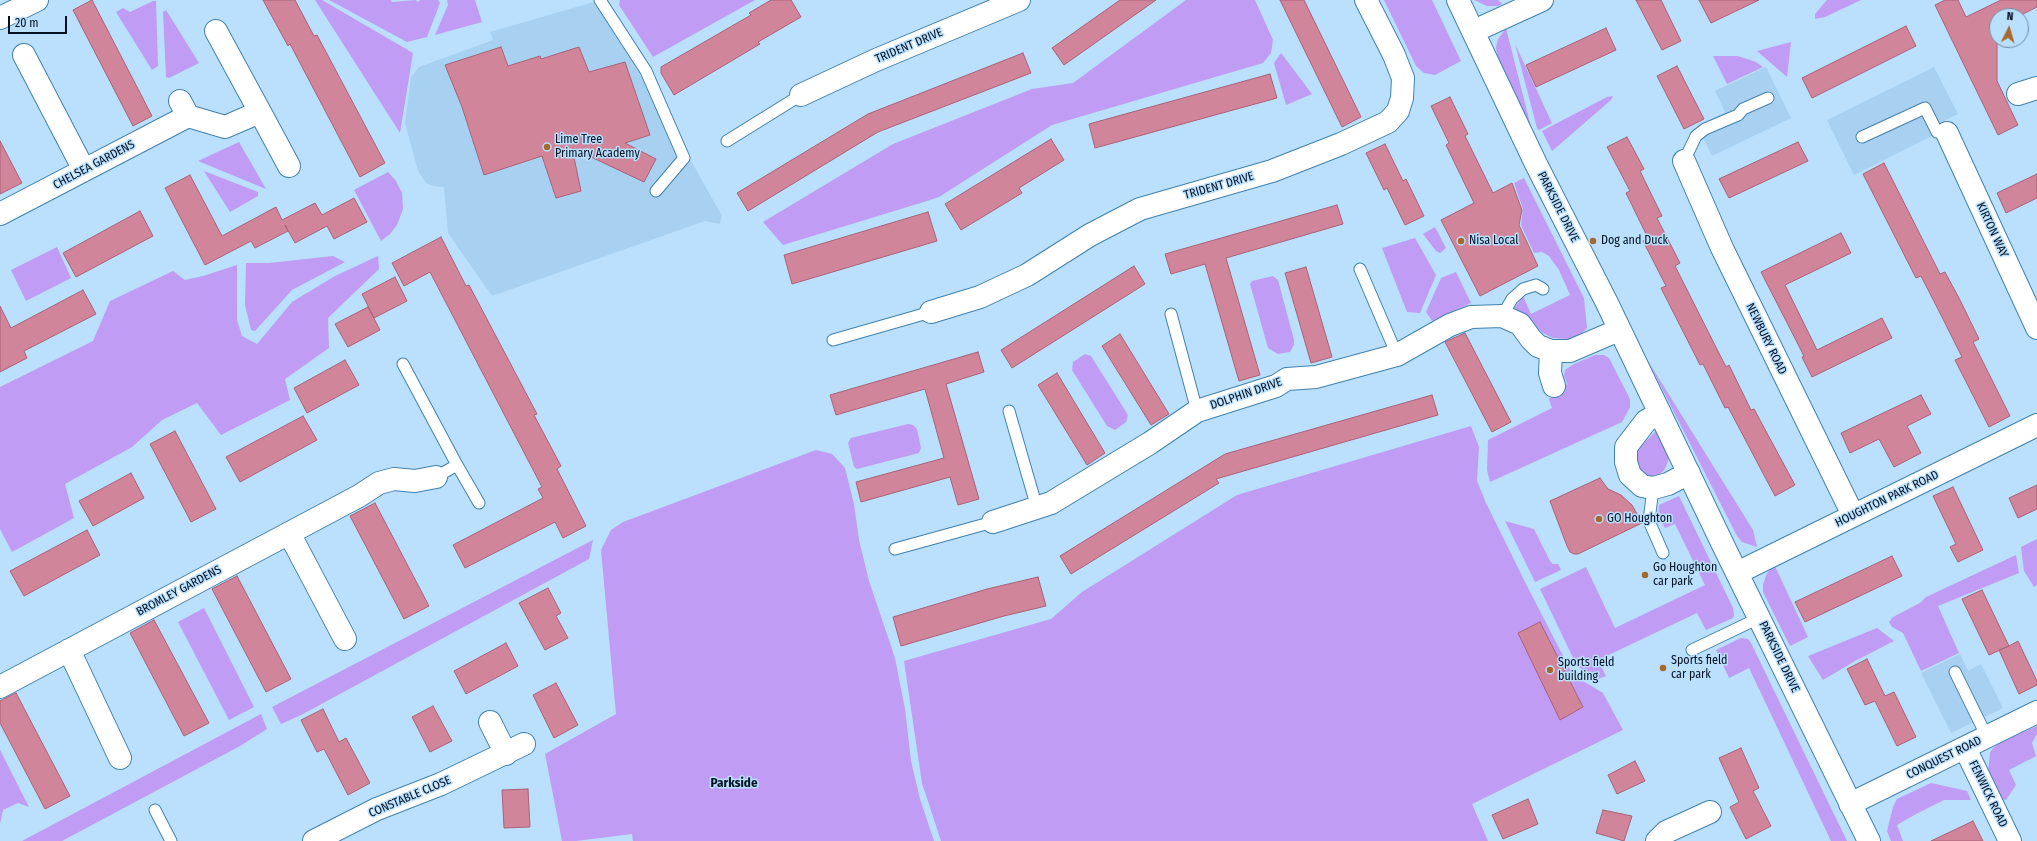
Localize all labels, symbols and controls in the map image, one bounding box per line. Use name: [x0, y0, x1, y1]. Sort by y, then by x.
scale bar: [10, 8, 69, 34]
north arrow: [1989, 8, 2029, 48]
text: N: [2006, 10, 2014, 23]
text: 20 m: [15, 16, 39, 30]
street label: TRIDENT DRIVE: [873, 25, 945, 67]
place label: Lime Tree Primary Academy: [555, 133, 640, 161]
street label: CHELSEA GARDENS: [51, 137, 137, 193]
marker: Lime Tree Primary Academy: [542, 142, 552, 152]
street label: TRIDENT DRIVE: [1182, 169, 1256, 203]
street label: PARKSIDE DRIVE: [1534, 169, 1582, 245]
street label: KIRTON WAY: [1973, 200, 2011, 260]
place label: Nisa Local: [1469, 234, 1518, 248]
place label: Dog and Duck: [1601, 234, 1668, 248]
marker: Nisa Local: [1456, 236, 1466, 246]
marker: Dog and Duck: [1588, 236, 1598, 246]
street label: NEWBURY ROAD: [1743, 301, 1789, 377]
street label: DOLPHIN DRIVE: [1208, 375, 1284, 413]
street label: HOUGHTON PARK ROAD: [1833, 468, 1941, 530]
place label: GO Houghton: [1607, 512, 1672, 526]
marker: GO Houghton: [1594, 514, 1604, 524]
place label: Go Houghton car park: [1653, 561, 1717, 589]
street label: BROMLEY GARDENS: [134, 563, 224, 619]
marker: Go Houghton car park: [1640, 570, 1650, 580]
street label: PARKSIDE DRIVE: [1756, 619, 1802, 695]
place label: Sports field car park: [1671, 654, 1727, 682]
place label: Sports field building: [1558, 656, 1614, 684]
marker: Sports field car park: [1658, 663, 1668, 673]
marker: Sports field building: [1545, 665, 1555, 675]
street label: CONQUEST ROAD: [1904, 734, 1984, 782]
street label: FENWICK ROAD: [1966, 758, 2010, 830]
street label: CONSTABLE CLOSE: [367, 773, 453, 821]
district label: Parkside: [711, 775, 757, 791]

